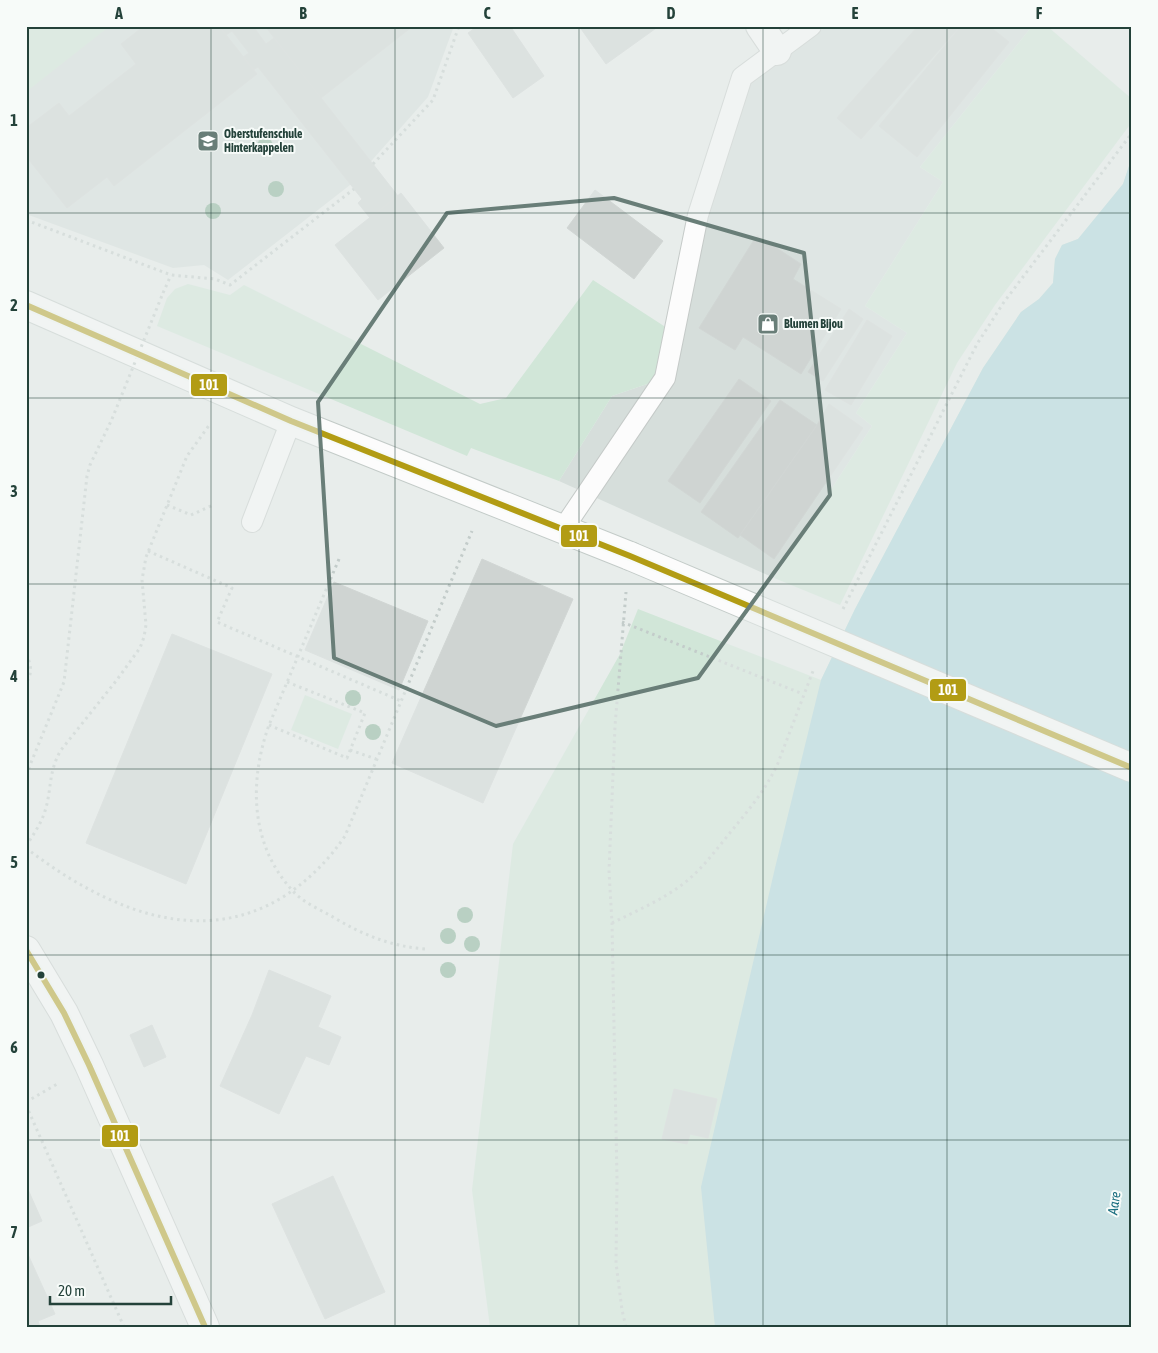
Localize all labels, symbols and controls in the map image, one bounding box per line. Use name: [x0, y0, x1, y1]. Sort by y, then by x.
text: A: [114, 4, 123, 22]
text: B: [299, 4, 307, 22]
text: C: [483, 4, 491, 22]
text: D: [667, 4, 676, 22]
text: E: [852, 4, 859, 22]
text: F: [1036, 4, 1043, 22]
text: 1: [10, 111, 18, 129]
place label: Oberstufenschule Hinterkappelen: [224, 127, 303, 155]
school or university icon: Oberstufenschule Hinterkappelen: [196, 129, 220, 153]
text: 2: [10, 296, 18, 314]
shop icon: Blumen Bijou: [756, 312, 780, 336]
place label: Blumen Bijou: [784, 317, 843, 331]
line badge: 101: [190, 373, 228, 397]
text: 101: [199, 377, 219, 393]
text: 3: [10, 482, 18, 500]
line badge: 101: [560, 524, 598, 548]
text: 101: [569, 528, 589, 544]
text: 4: [9, 667, 18, 685]
line badge: 101: [929, 678, 967, 702]
text: 101: [938, 682, 958, 698]
text: 5: [10, 853, 18, 871]
unlabelled marker: [36, 970, 46, 980]
text: 6: [10, 1038, 18, 1056]
line badge: 101: [101, 1124, 139, 1148]
text: 101: [110, 1128, 130, 1144]
water label: Aare: [1104, 1190, 1124, 1217]
text: 7: [10, 1223, 18, 1241]
scale bar: [50, 1273, 171, 1305]
text: 20 m: [58, 1282, 85, 1299]

